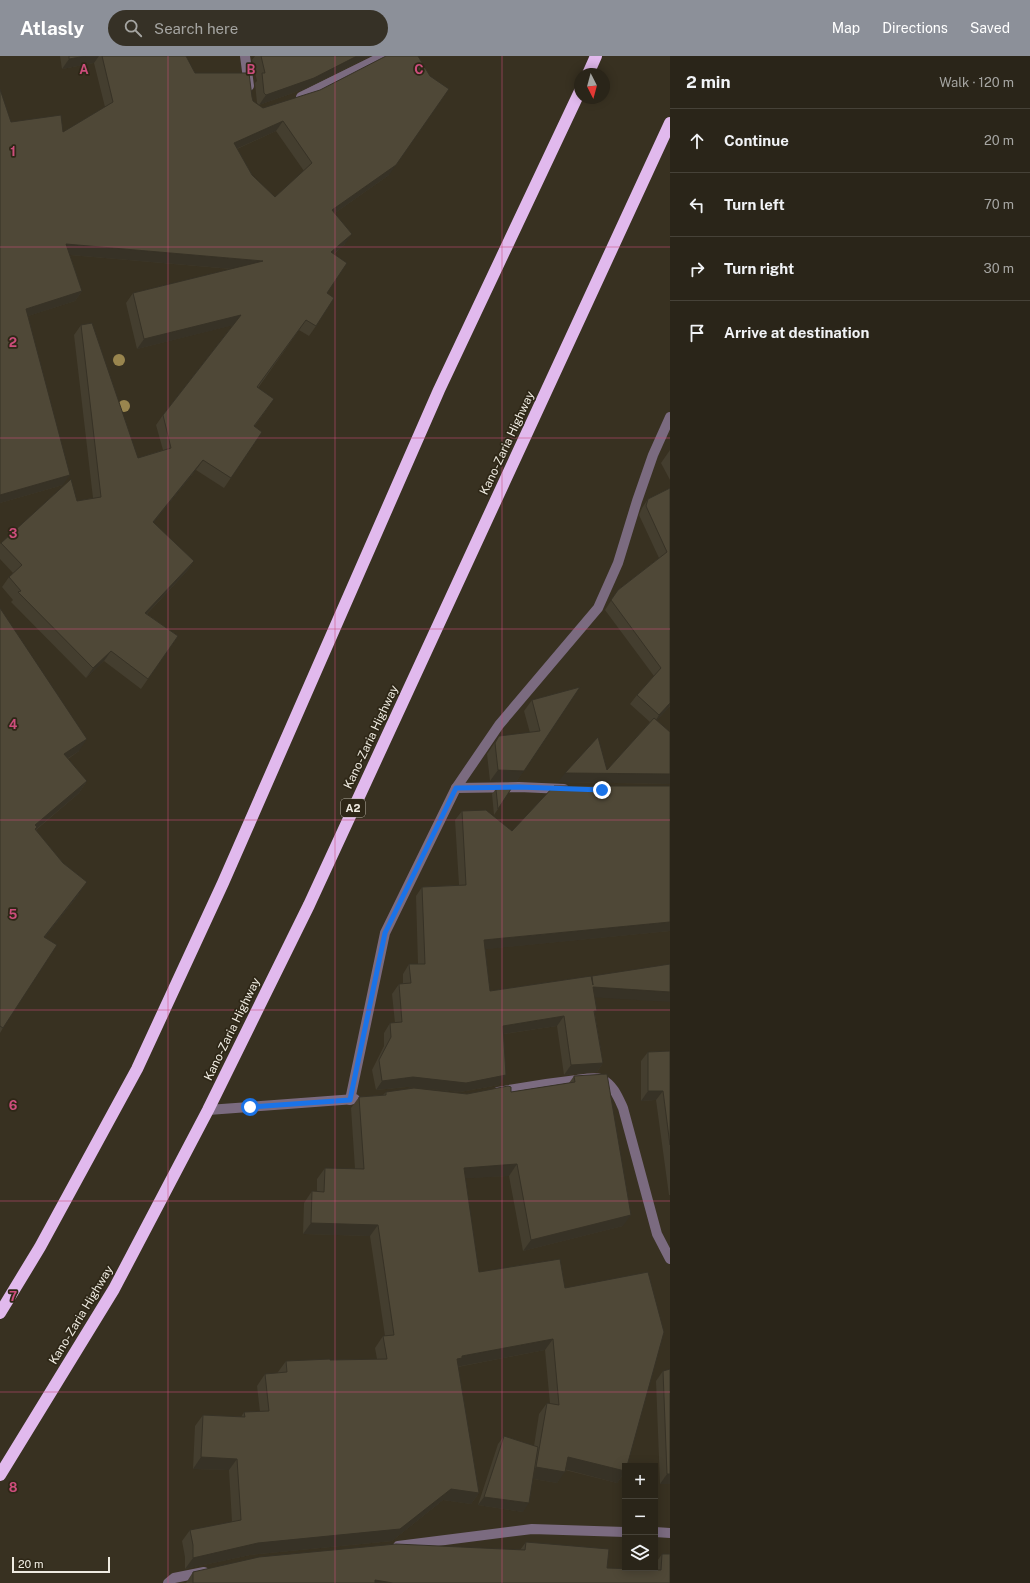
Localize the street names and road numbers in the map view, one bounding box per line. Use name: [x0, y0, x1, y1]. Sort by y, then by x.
street label: Kano-Zaria Highway: [477, 388, 537, 497]
street label: Kano-Zaria Highway: [341, 682, 401, 791]
road number: A2: [341, 799, 365, 817]
street label: Kano-Zaria Highway: [201, 975, 263, 1083]
street label: Kano-Zaria Highway: [46, 1263, 116, 1367]

